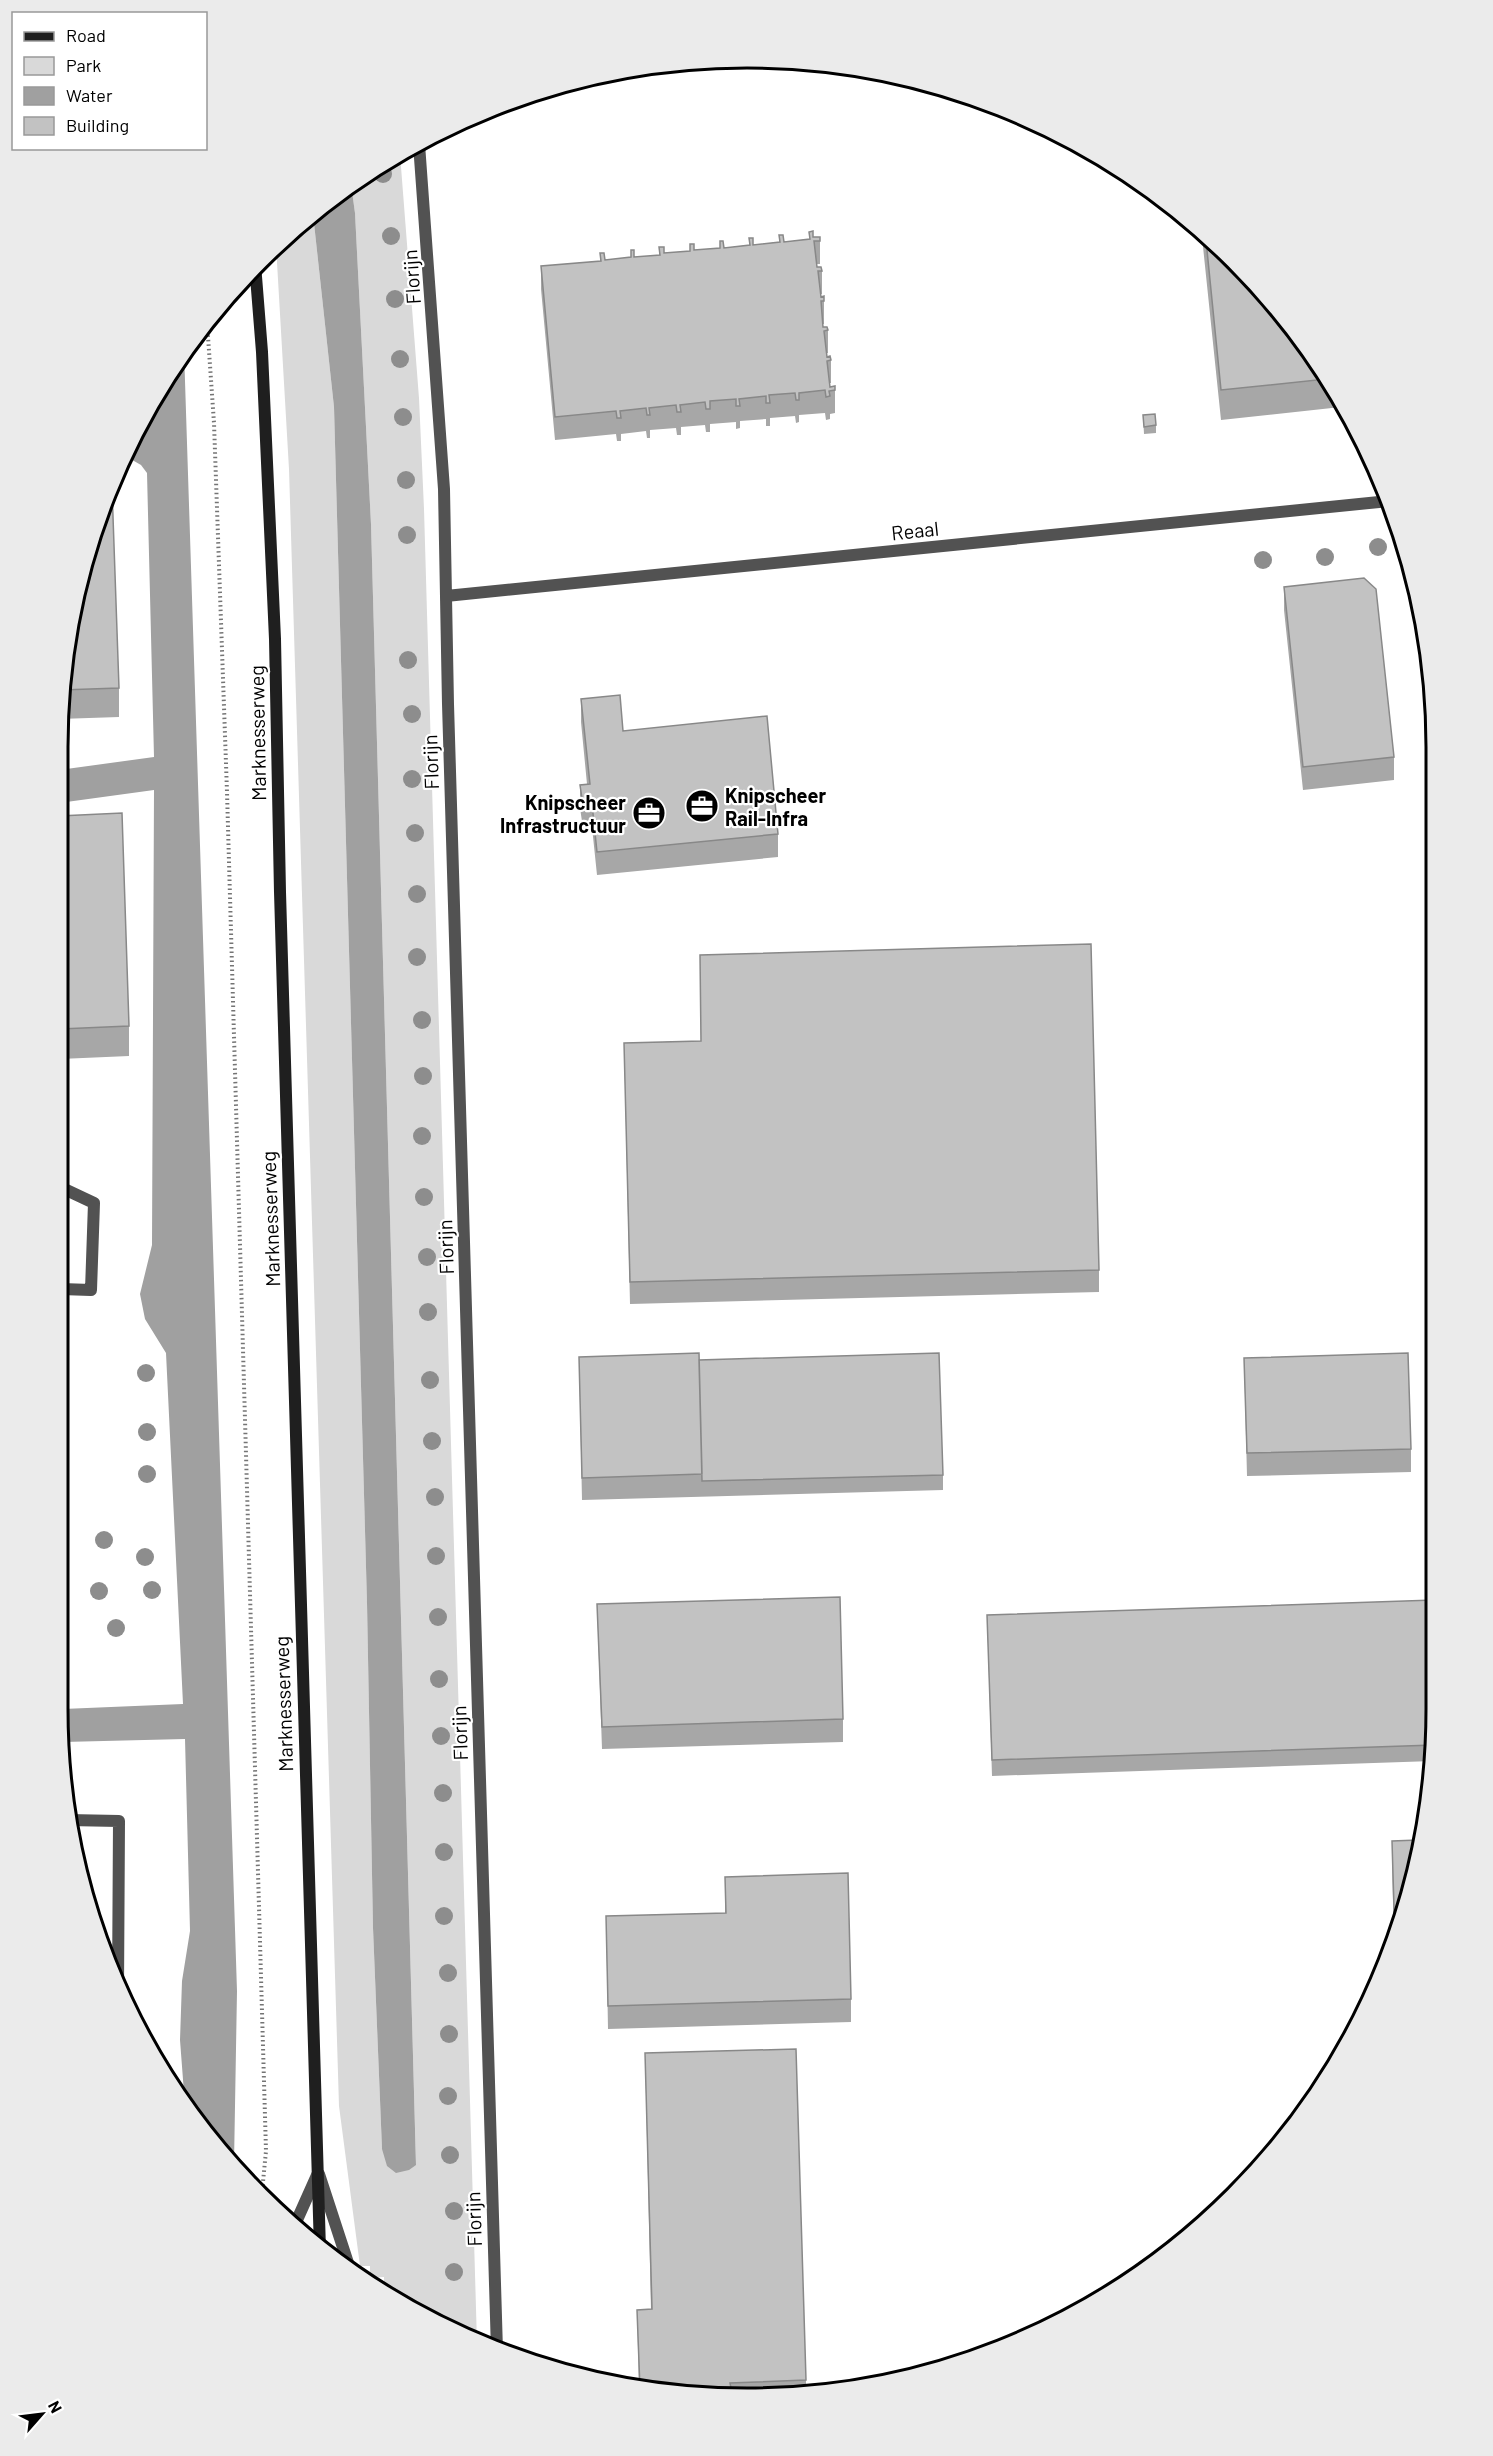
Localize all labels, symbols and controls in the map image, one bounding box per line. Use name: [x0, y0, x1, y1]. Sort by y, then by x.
legend: [12, 12, 207, 150]
text: Road: [66, 24, 106, 46]
text: Park: [66, 54, 101, 76]
text: Water: [66, 84, 113, 106]
text: Building: [66, 114, 129, 136]
street label: Florijn: [397, 249, 425, 305]
street label: Reaal: [890, 516, 940, 544]
street label: Marknesserweg: [244, 665, 270, 801]
street label: Florijn: [417, 734, 443, 790]
place label: Knipscheer Rail-Infra: [725, 783, 826, 830]
office icon: Knipscheer Rail-Infra: [684, 788, 720, 824]
place label: Knipscheer Infrastructuur: [500, 790, 626, 837]
office icon: Knipscheer Infrastructuur: [631, 795, 667, 831]
street label: Marknesserweg: [256, 1151, 284, 1287]
street label: Florijn: [432, 1219, 458, 1275]
street label: Marknesserweg: [269, 1636, 297, 1772]
street label: Florijn: [446, 1705, 472, 1761]
street label: Florijn: [460, 2191, 486, 2247]
north arrow: [12, 2384, 72, 2444]
text: N: [45, 2398, 67, 2416]

